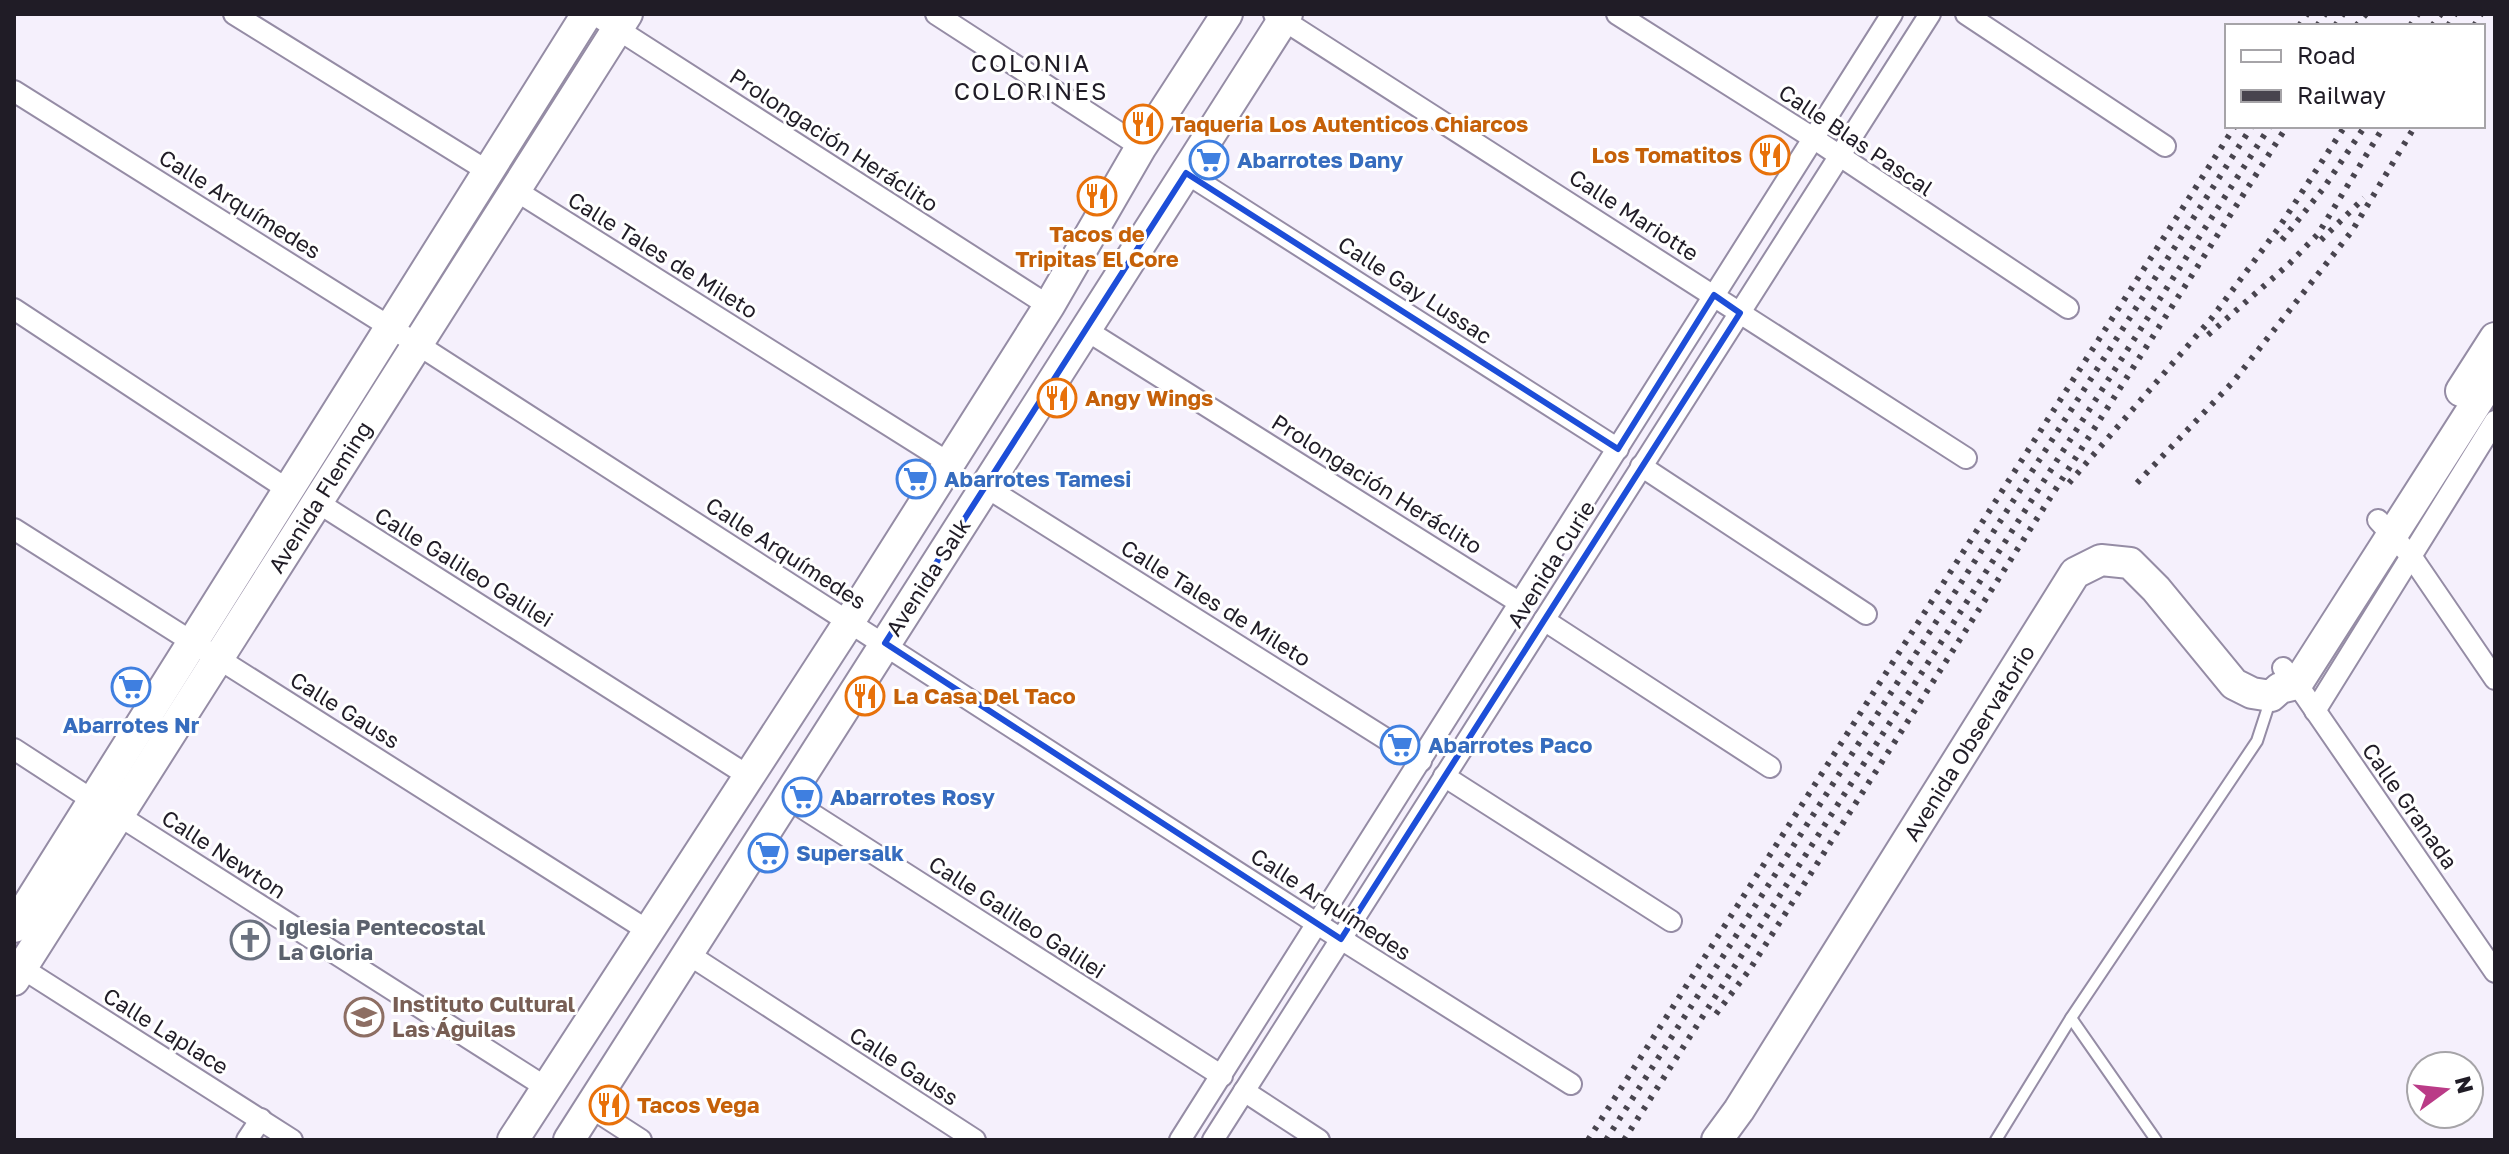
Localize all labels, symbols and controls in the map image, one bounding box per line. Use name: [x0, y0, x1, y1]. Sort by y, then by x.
legend: [2225, 24, 2485, 128]
text: Road: [2297, 40, 2356, 69]
district label: COLONIA COLORINES: [954, 48, 1108, 105]
street label: Prolongación Heráclito: [725, 62, 943, 217]
street label: Calle Blas Pascal: [1774, 78, 1939, 201]
text: Railway: [2297, 80, 2386, 109]
restaurant icon: Taqueria Los Autenticos Chiarcos: [1122, 103, 1164, 145]
place label: Taqueria Los Autenticos Chiarcos: [1171, 110, 1528, 137]
restaurant icon: Los Tomatitos: [1749, 134, 1791, 176]
supermarket icon: Abarrotes Dany: [1188, 139, 1230, 181]
place label: Los Tomatitos: [1592, 141, 1742, 168]
street label: Calle Arquímedes: [154, 143, 326, 264]
place label: Abarrotes Dany: [1237, 146, 1403, 173]
street label: Calle Mariotte: [1565, 163, 1704, 266]
restaurant icon: Tacos de Tripitas El Core: [1076, 175, 1118, 217]
street label: Calle Tales de Mileto: [563, 185, 763, 324]
place label: Tacos de Tripitas El Core: [1015, 220, 1179, 272]
street label: Calle Gay Lussac: [1333, 230, 1497, 349]
restaurant icon: Angy Wings: [1036, 377, 1078, 419]
place label: Angy Wings: [1085, 384, 1213, 411]
street label: Prolongación Heráclito: [1267, 408, 1487, 559]
street label: Avenida Fleming: [262, 416, 377, 578]
supermarket icon: Abarrotes Tamesi: [895, 458, 937, 500]
place label: Abarrotes Tamesi: [944, 465, 1131, 492]
street label: Calle Arquímedes: [701, 491, 871, 614]
street label: Avenida Curie: [1501, 495, 1600, 632]
street label: Calle Galileo Galilei: [370, 501, 558, 632]
street label: Avenida Salk: [880, 513, 976, 641]
street label: Calle Tales de Mileto: [1116, 533, 1316, 672]
street label: Avenida Observatorio: [1897, 640, 2040, 846]
street label: Calle Gauss: [285, 665, 405, 754]
supermarket icon: Abarrotes Nr: [110, 666, 152, 708]
restaurant icon: La Casa Del Taco: [844, 675, 886, 717]
place label: La Casa Del Taco: [893, 682, 1076, 709]
place label: Abarrotes Nr: [63, 711, 200, 738]
supermarket icon: Abarrotes Paco: [1379, 724, 1421, 766]
place label: Abarrotes Paco: [1428, 731, 1592, 758]
street label: Calle Granada: [2357, 737, 2464, 874]
supermarket icon: Abarrotes Rosy: [781, 776, 823, 818]
place label: Abarrotes Rosy: [830, 783, 995, 810]
street label: Calle Newton: [157, 803, 291, 904]
supermarket icon: Supersalk: [747, 832, 789, 874]
place label: Supersalk: [796, 839, 904, 866]
street label: Calle Arquímedes: [1246, 842, 1416, 965]
street label: Calle Galileo Galilei: [924, 849, 1111, 984]
place label: Iglesia Pentecostal La Gloria: [278, 913, 485, 965]
church icon: Iglesia Pentecostal La Gloria: [229, 919, 271, 961]
street label: Calle Laplace: [99, 981, 234, 1080]
place label: Instituto Cultural Las Águilas: [392, 990, 575, 1042]
school or university icon: Instituto Cultural Las Águilas: [343, 996, 385, 1038]
street label: Calle Gauss: [845, 1020, 964, 1111]
north arrow: [2405, 1050, 2485, 1130]
text: N: [2450, 1073, 2480, 1096]
restaurant icon: Tacos Vega: [588, 1084, 630, 1126]
place label: Tacos Vega: [637, 1091, 760, 1118]

